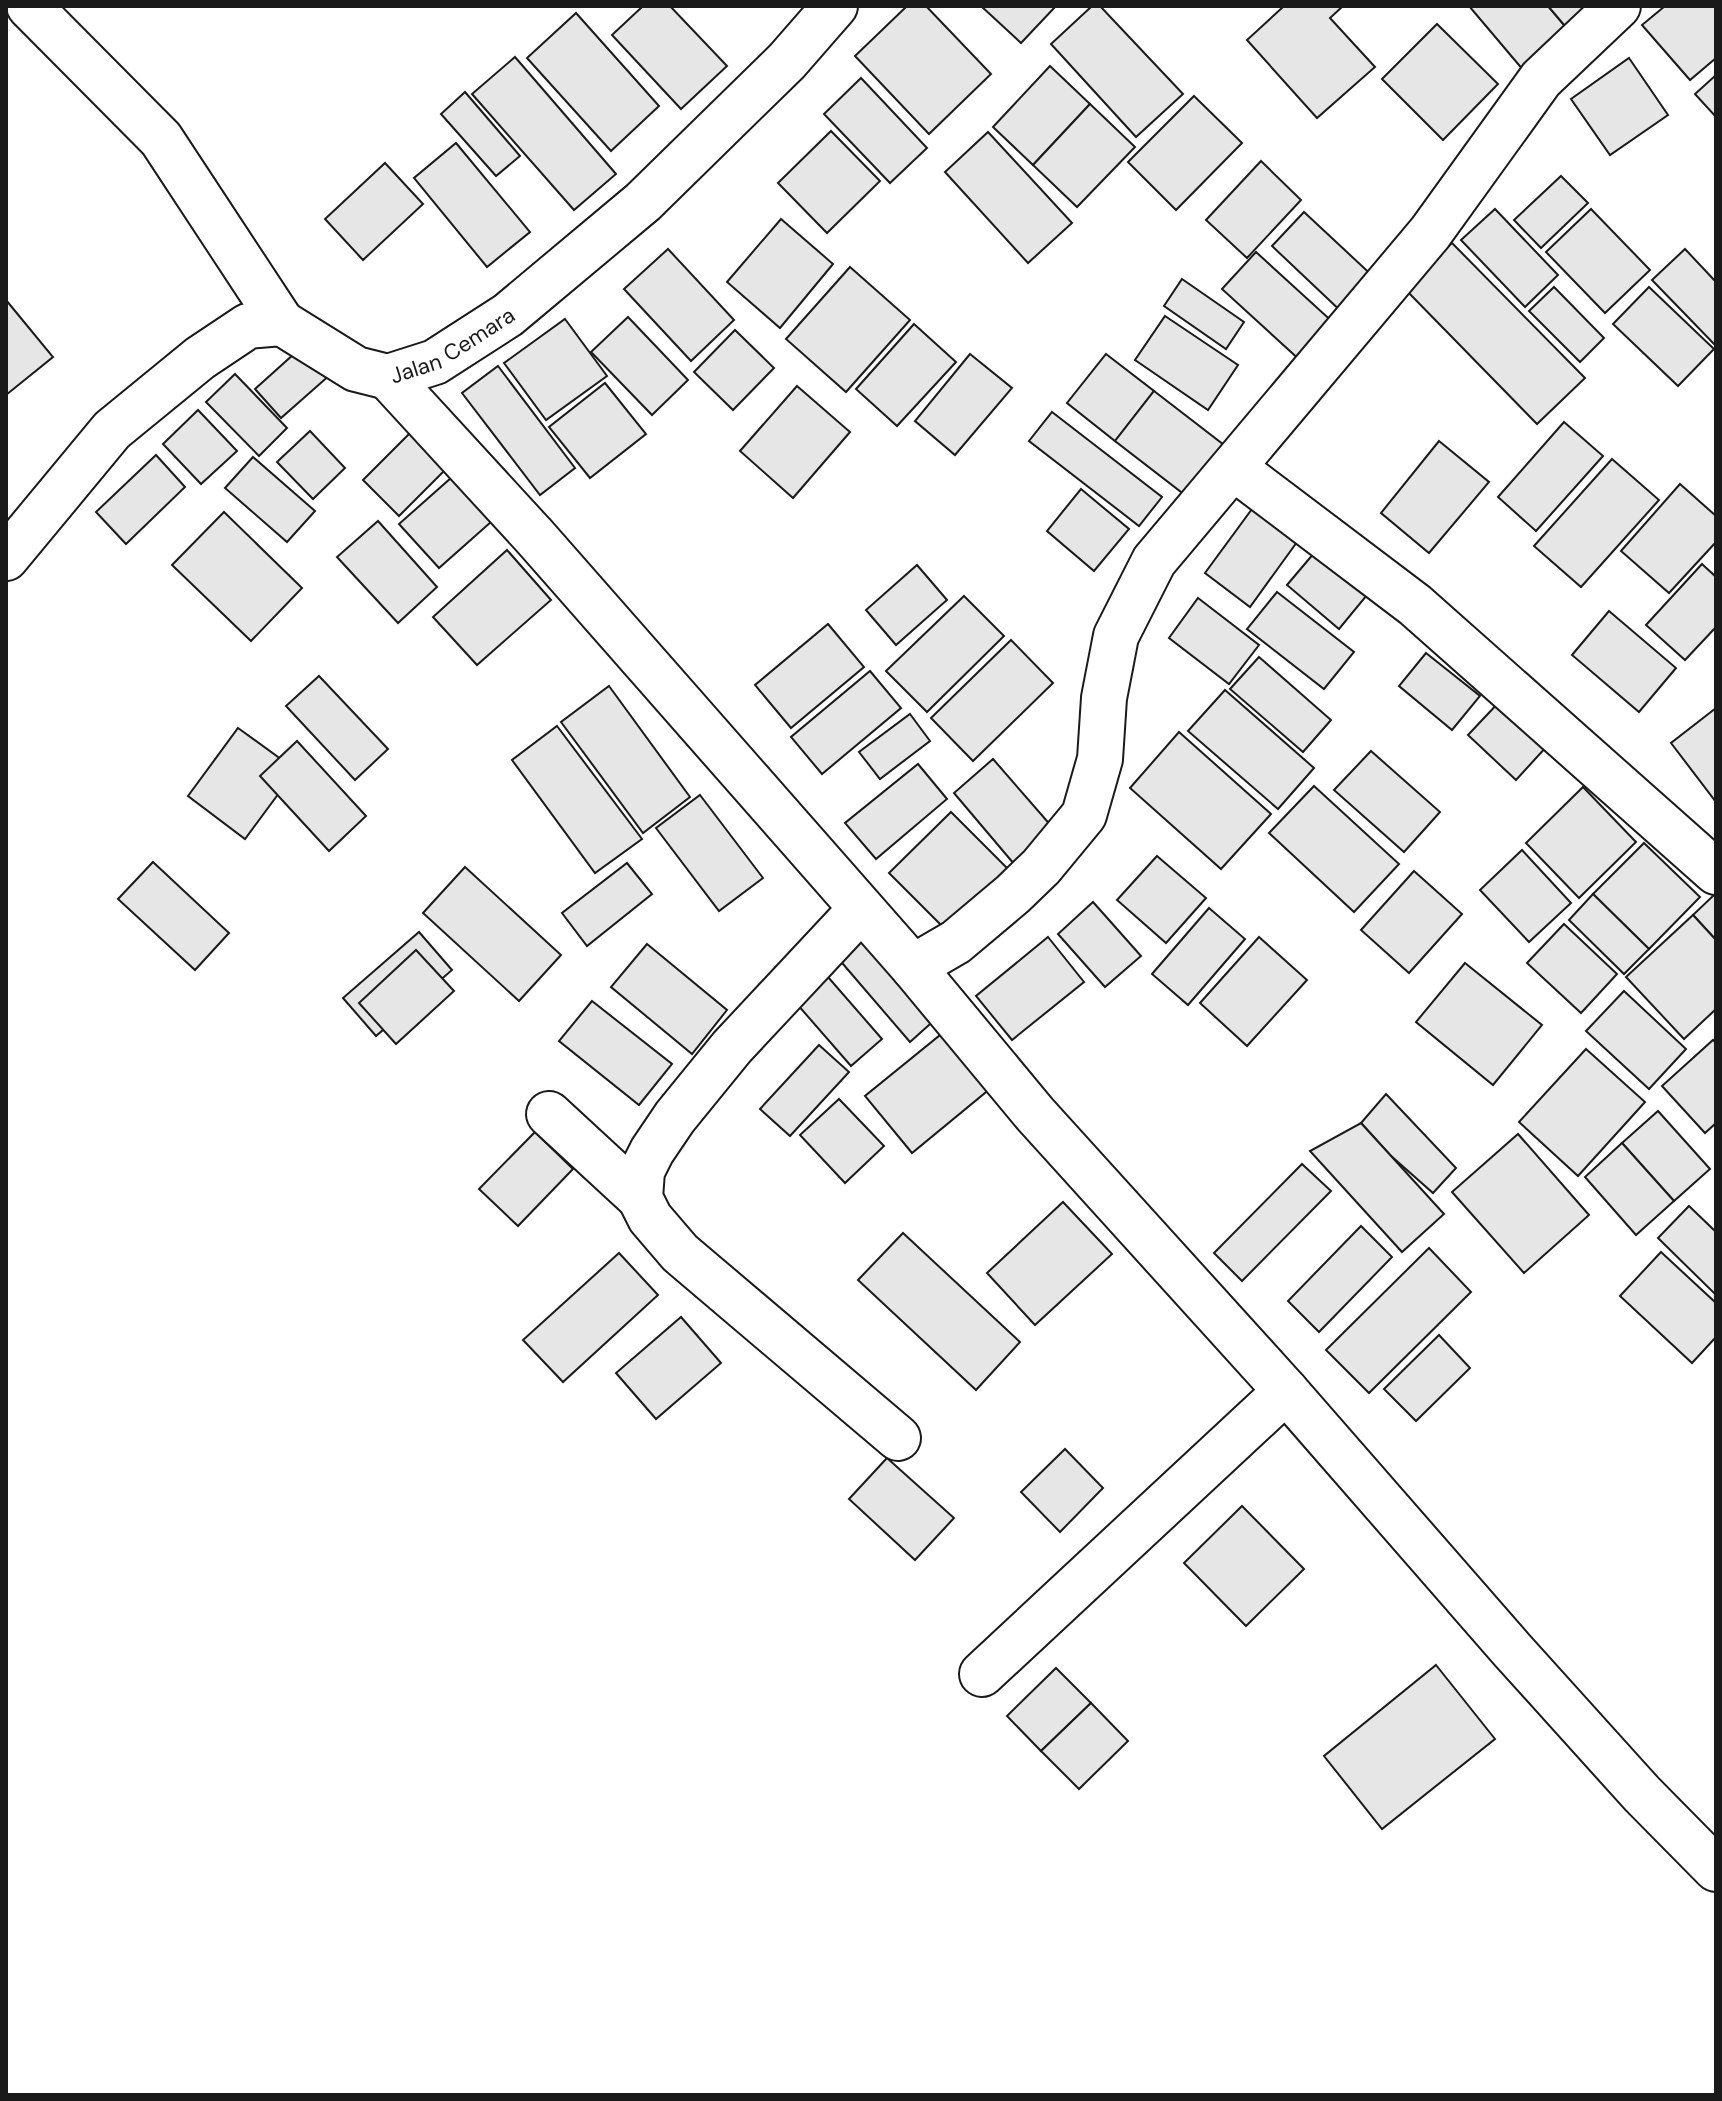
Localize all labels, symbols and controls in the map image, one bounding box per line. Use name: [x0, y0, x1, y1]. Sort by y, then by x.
street label: Jalan Cemara: [387, 300, 520, 390]

